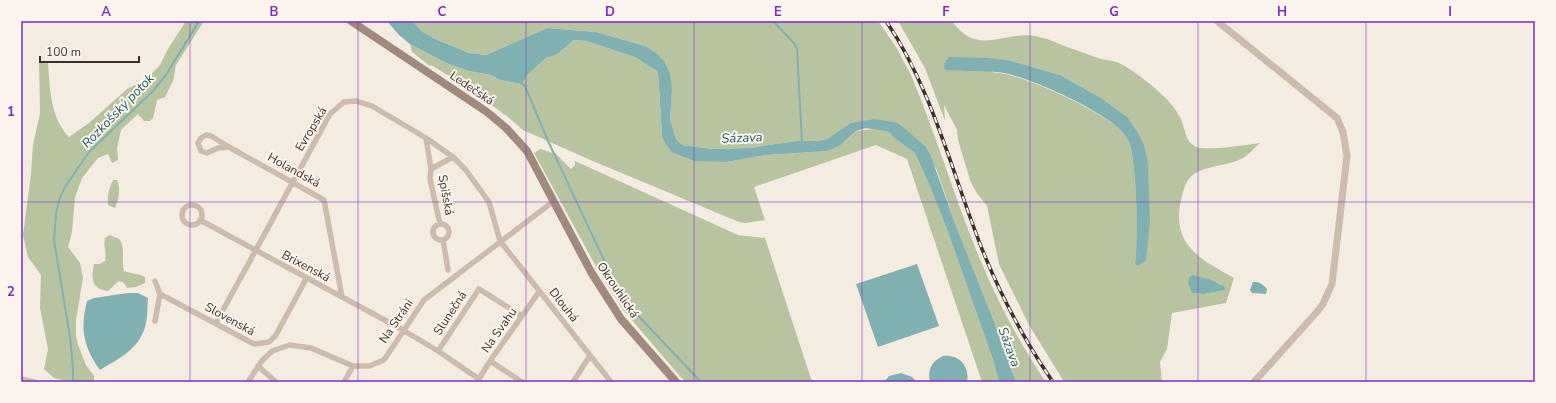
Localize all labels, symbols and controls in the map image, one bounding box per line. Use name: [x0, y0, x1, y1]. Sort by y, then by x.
text: A: [101, 3, 111, 21]
text: B: [270, 3, 279, 21]
text: C: [438, 3, 447, 21]
text: D: [605, 3, 615, 21]
text: E: [774, 3, 782, 21]
text: F: [942, 3, 950, 21]
text: G: [1109, 3, 1119, 21]
text: H: [1277, 3, 1287, 21]
text: I: [1448, 3, 1452, 21]
scale bar: [40, 38, 139, 64]
text: 100 m: [46, 44, 81, 60]
street label: Ledečská: [447, 67, 497, 109]
water label: Rozkošský potok: [78, 69, 159, 152]
text: 1: [7, 103, 15, 121]
street label: Evropská: [292, 104, 330, 154]
water label: Sázava: [721, 128, 763, 148]
street label: Holandská: [265, 149, 323, 191]
street label: Spišská: [435, 173, 457, 217]
street label: Brixenská: [279, 247, 333, 285]
street label: Okrouhlická: [594, 259, 642, 321]
text: 2: [7, 283, 15, 301]
street label: Dlouhá: [546, 285, 582, 325]
street label: Slunečná: [430, 288, 470, 338]
street label: Na Stráni: [375, 296, 417, 346]
street label: Slovenská: [202, 299, 258, 339]
street label: Na Svahu: [478, 304, 520, 356]
water label: Sázava: [994, 325, 1025, 369]

